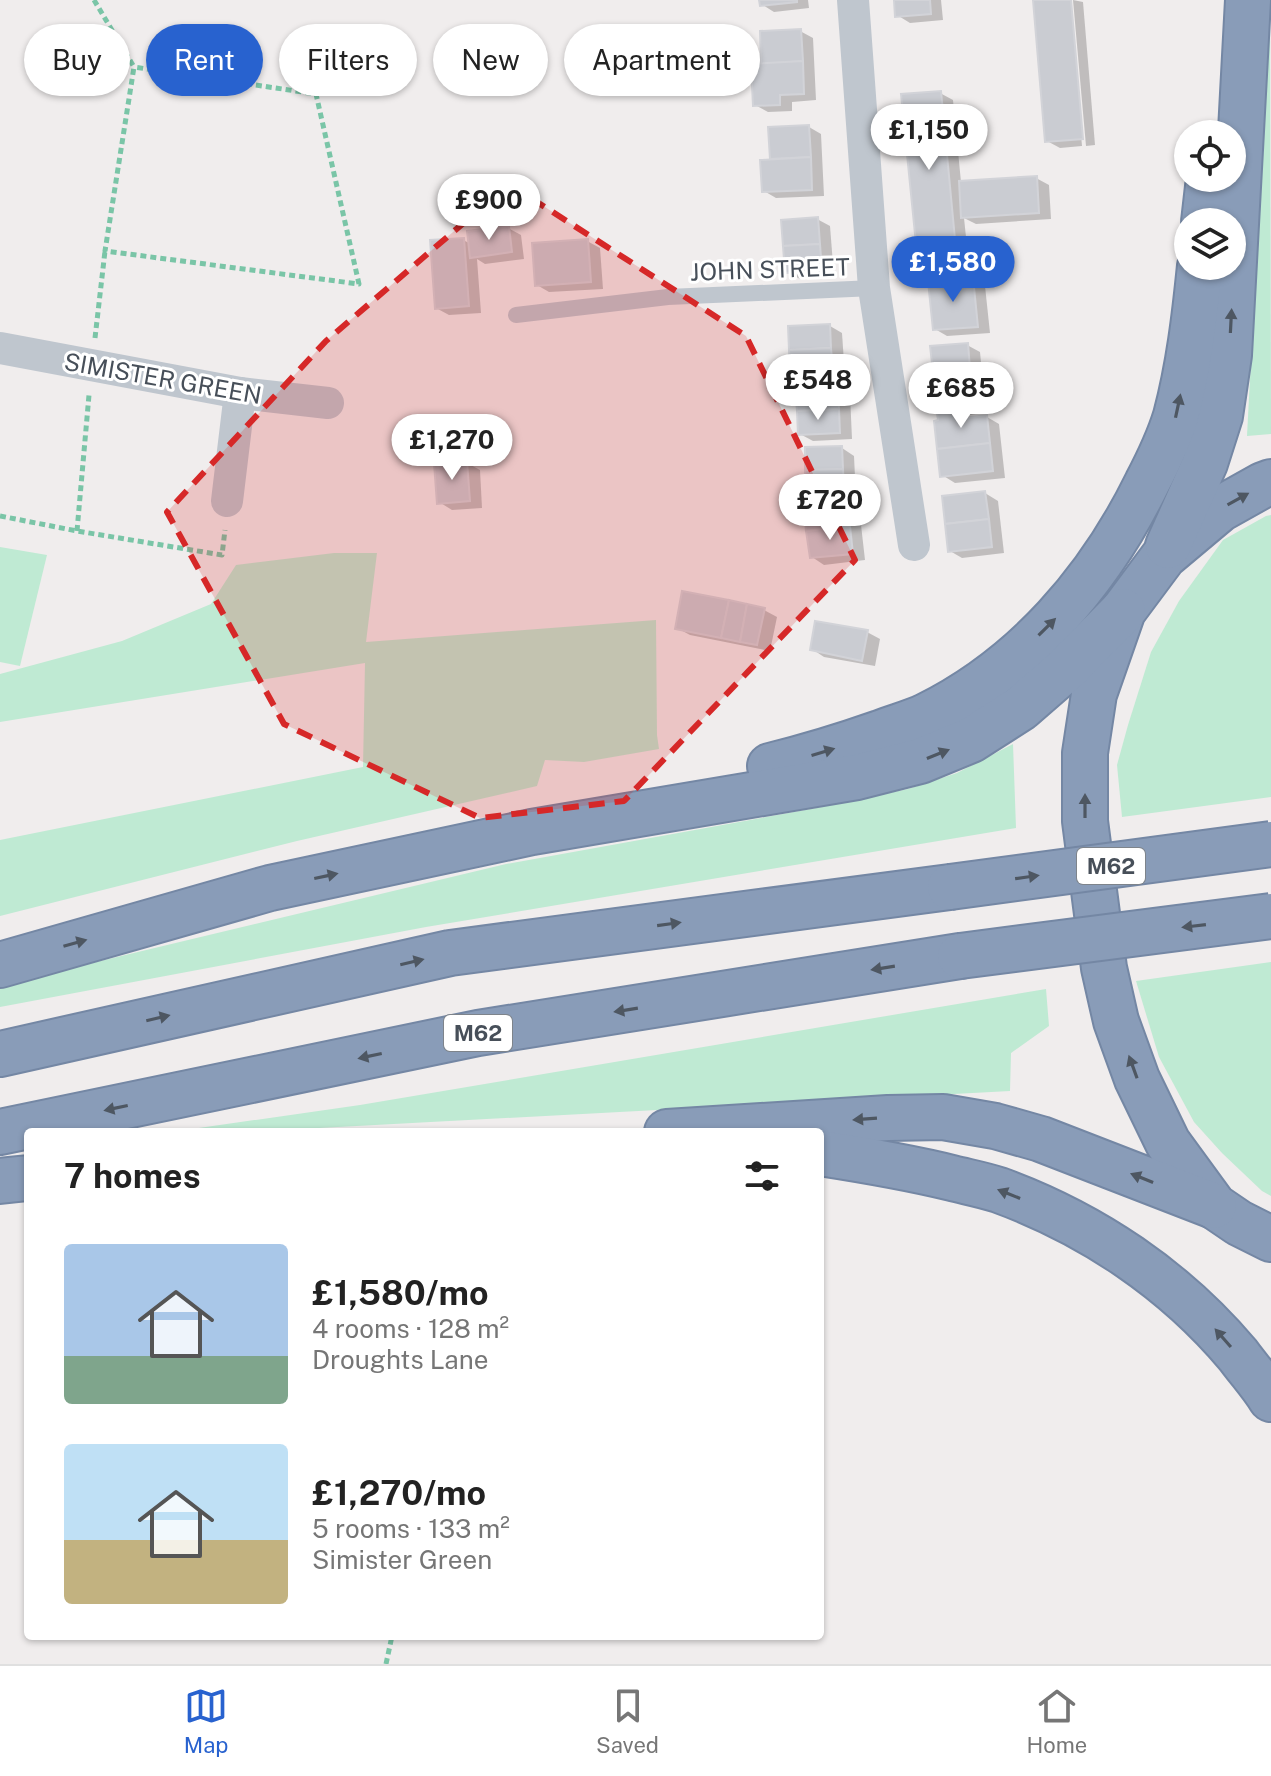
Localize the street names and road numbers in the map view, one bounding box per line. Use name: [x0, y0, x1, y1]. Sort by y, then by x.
street label: JOHN STREET: [690, 252, 850, 286]
street label: SIMISTER GREEN: [62, 347, 264, 409]
road number: M62: [1077, 848, 1145, 884]
road number: M62: [444, 1015, 512, 1051]

